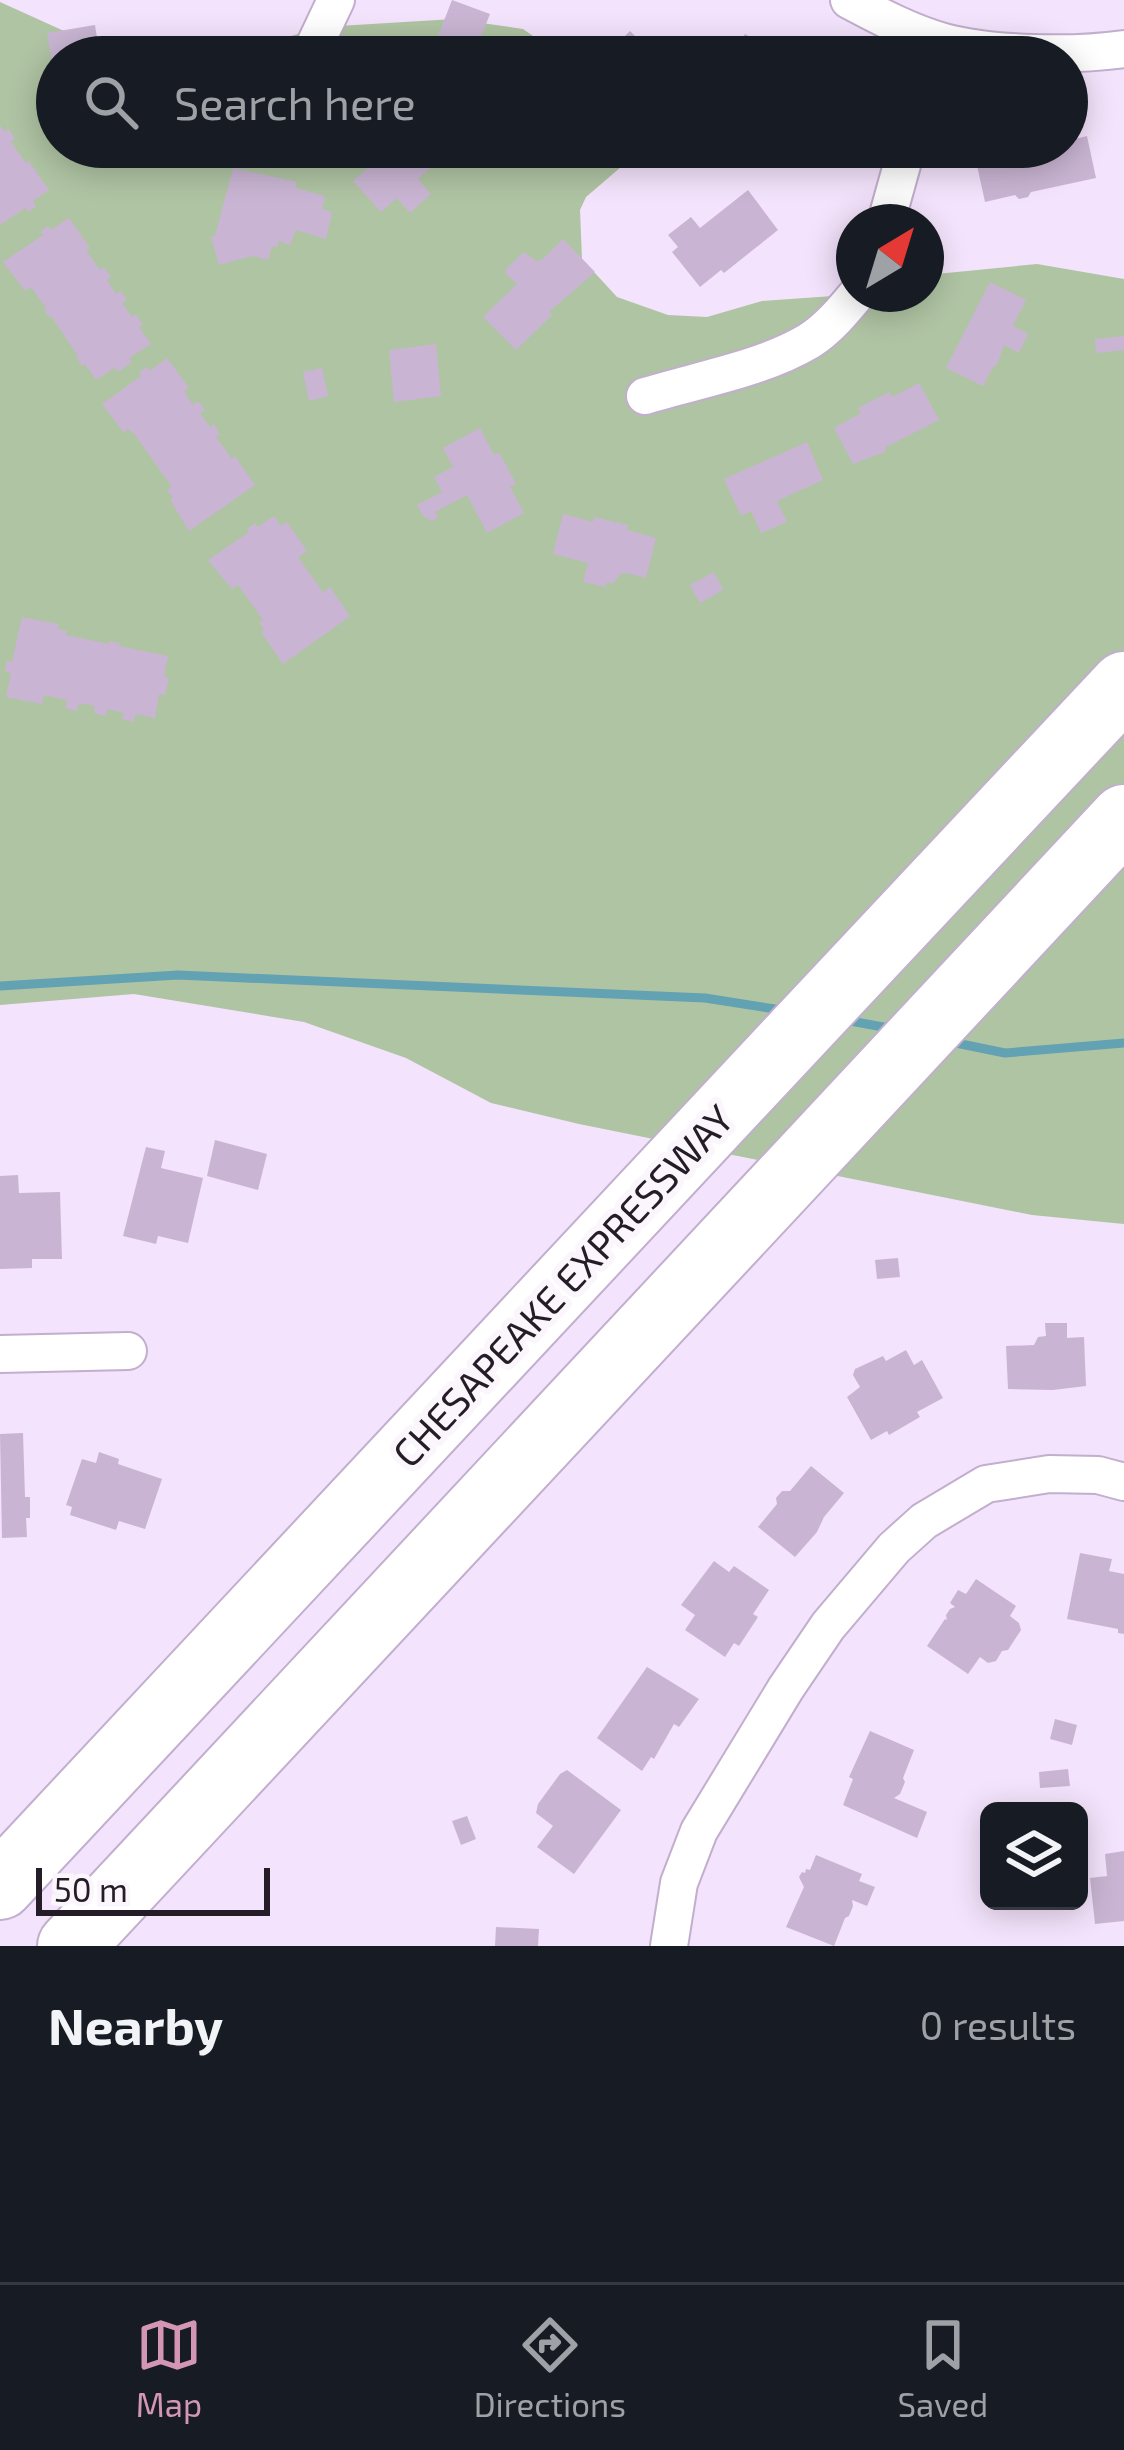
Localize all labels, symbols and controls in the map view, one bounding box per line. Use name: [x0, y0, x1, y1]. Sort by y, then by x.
search box: [36, 36, 1088, 168]
icon: search: [78, 69, 144, 135]
text: Search here: [174, 75, 416, 129]
north arrow: [836, 204, 944, 312]
street label: CHESAPEAKE EXPRESSWAY: [382, 1094, 742, 1476]
map controls: [980, 1802, 1088, 1910]
button: layers: [980, 1802, 1088, 1910]
scale bar: [36, 1862, 270, 1915]
text: 50 m: [54, 1869, 128, 1909]
text: Nearby: [48, 1994, 223, 2055]
text: 0 results: [920, 2001, 1076, 2048]
tab: Map: [136, 2312, 202, 2424]
tab: Directions: [474, 2312, 626, 2424]
tab: Saved: [898, 2312, 988, 2424]

